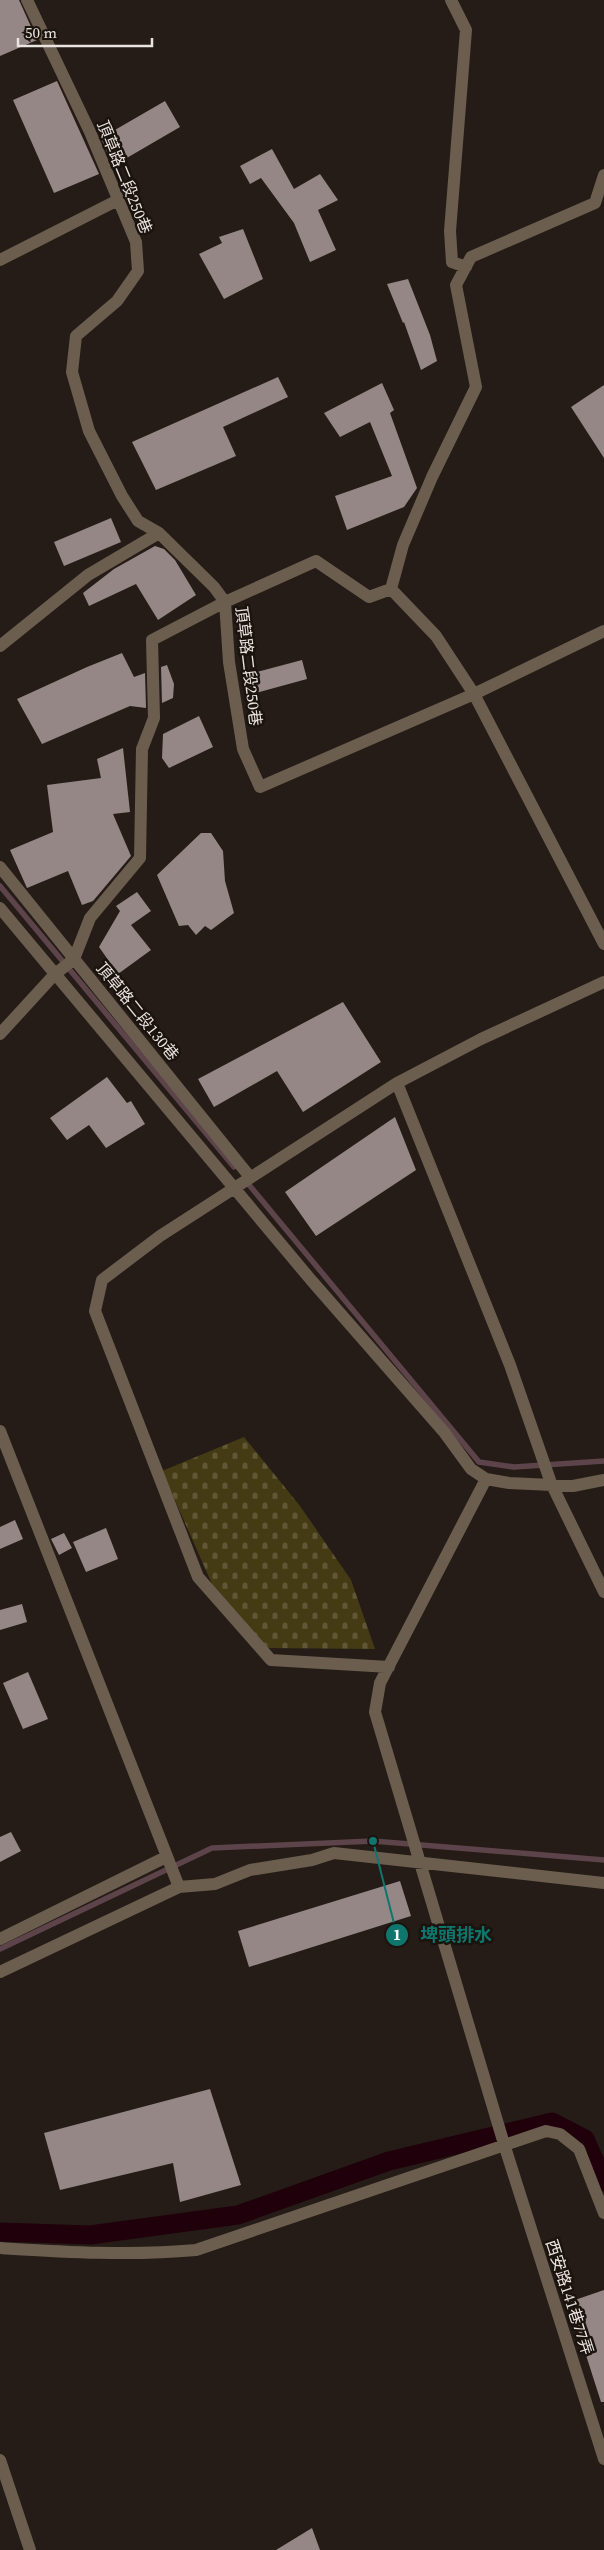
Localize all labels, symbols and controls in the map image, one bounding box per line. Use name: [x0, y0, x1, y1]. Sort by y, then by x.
scale bar: [18, 15, 151, 47]
text: 50 m: [25, 22, 57, 43]
street label: 頂草路二段250巷: [92, 117, 158, 237]
street label: 頂草路二段250巷: [231, 605, 267, 727]
street label: 頂草路二段130巷: [92, 957, 184, 1065]
callout: 埤頭排水: [385, 1918, 502, 1951]
text: 埤頭排水: [420, 1922, 492, 1947]
text: 1: [393, 1924, 401, 1945]
street label: 西安路141巷77弄: [541, 2237, 599, 2357]

